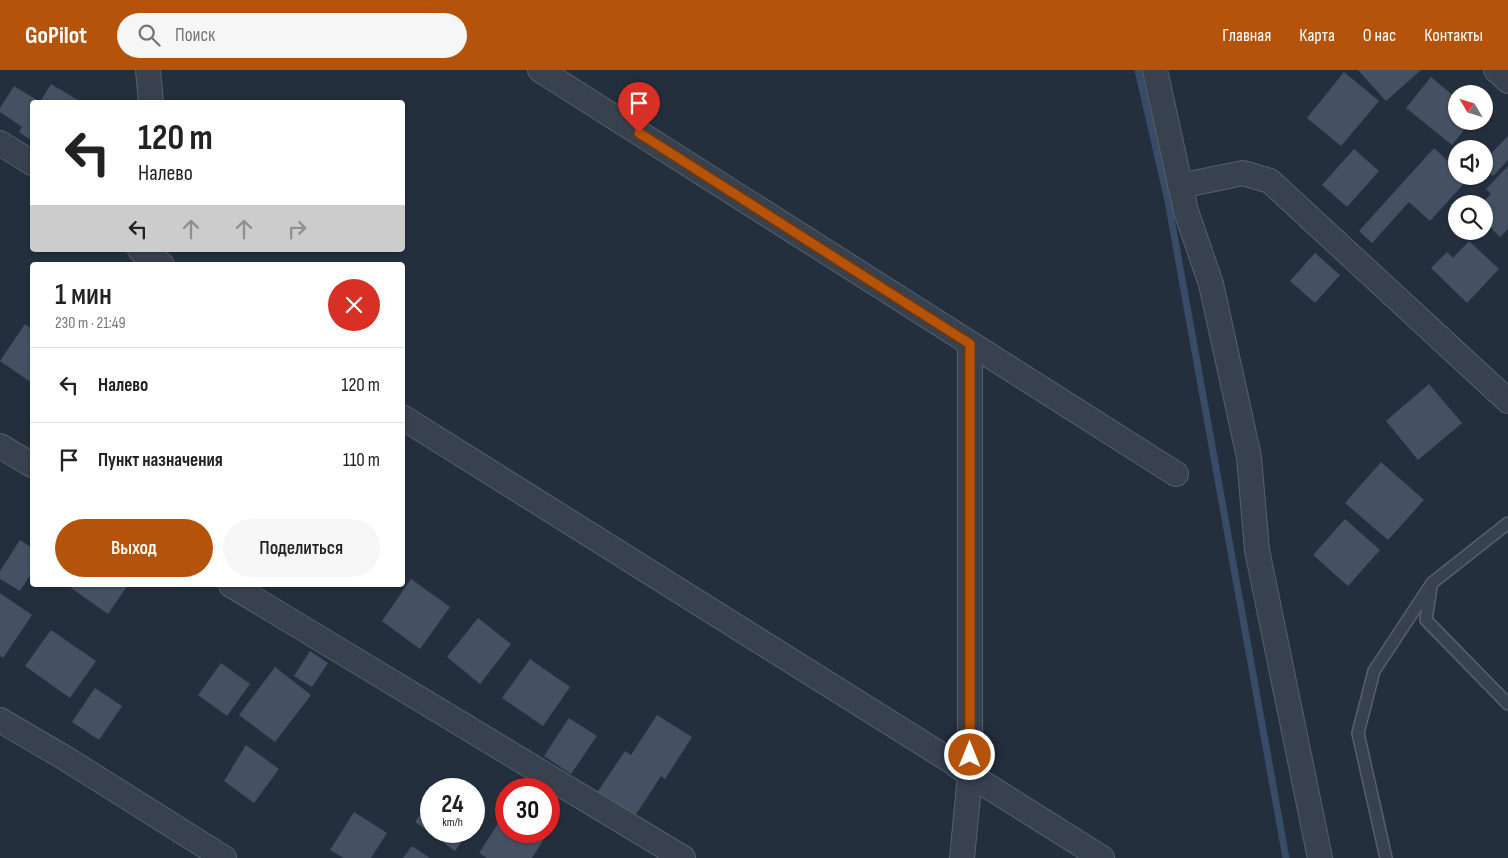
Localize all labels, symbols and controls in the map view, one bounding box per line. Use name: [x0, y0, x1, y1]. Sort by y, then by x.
search box: [117, 13, 467, 58]
text: GoPilot: [25, 21, 87, 50]
icon: search: [135, 21, 163, 49]
text: Поиск: [175, 24, 215, 47]
text: Главная: [1222, 25, 1271, 46]
text: Карта: [1299, 25, 1335, 46]
text: О нас: [1363, 25, 1396, 46]
text: Контакты: [1424, 25, 1483, 46]
pin: [618, 82, 660, 133]
north arrow: [1448, 85, 1492, 130]
map controls: [1448, 85, 1493, 240]
icon: arrive: [625, 89, 653, 117]
text: 120 m: [138, 117, 213, 160]
icon: left: [55, 120, 120, 185]
button: sound: [1448, 140, 1493, 185]
text: Налево: [138, 160, 193, 187]
button: search: [1448, 195, 1493, 240]
icon: left: [124, 215, 152, 243]
icon: ahead: [177, 215, 205, 243]
icon: ahead: [230, 215, 258, 243]
icon: right: [283, 215, 311, 243]
text: 1 мин: [55, 277, 112, 313]
button: close: [328, 279, 380, 331]
text: 230 m · 21:49: [55, 314, 126, 333]
icon: left: [55, 371, 83, 399]
text: Налево: [98, 374, 148, 397]
text: 120 m: [342, 374, 380, 397]
icon: arrive: [55, 446, 83, 474]
text: Пункт назначения: [98, 449, 223, 472]
text: 110 m: [343, 449, 380, 472]
button: Выход: [55, 519, 213, 577]
button: Поделиться: [223, 519, 380, 577]
position arrow: [943, 728, 995, 780]
speed limit sign: 30: [495, 778, 560, 843]
text: 24: [441, 789, 464, 820]
text: km/h: [442, 815, 463, 830]

